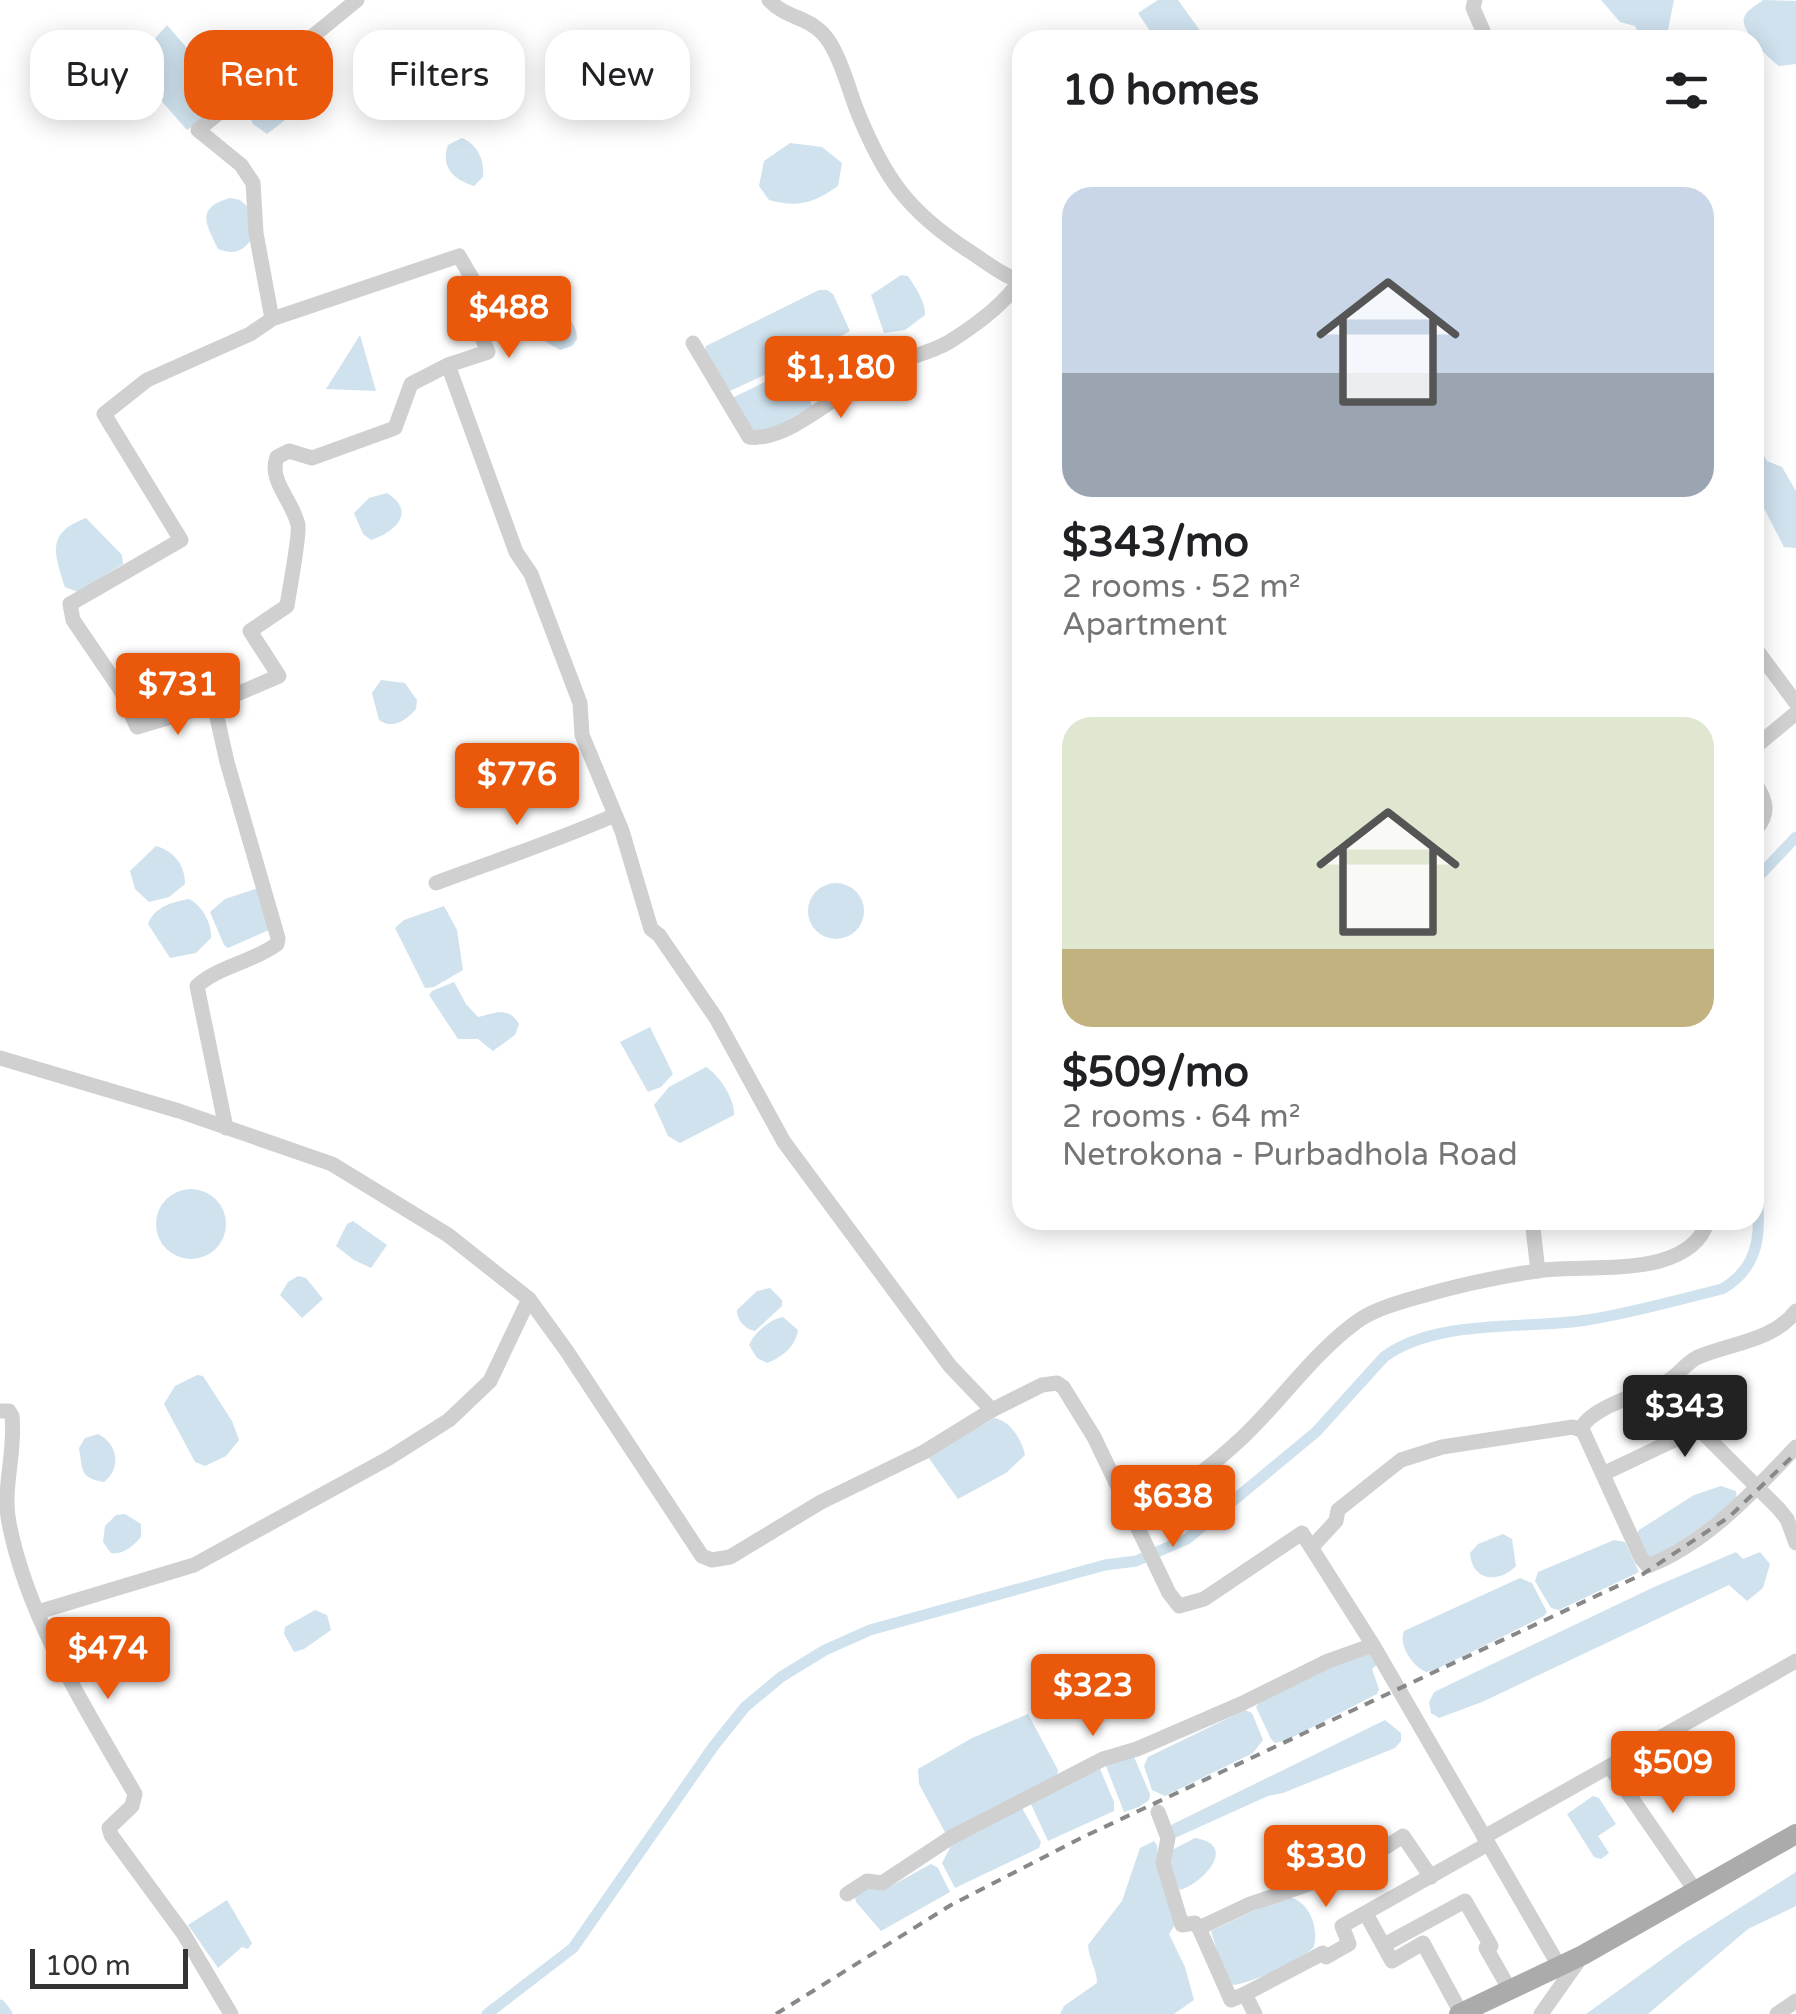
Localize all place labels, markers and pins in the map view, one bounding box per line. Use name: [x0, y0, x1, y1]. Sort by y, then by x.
pin: $488: [450, 276, 568, 361]
pin: $1,180: [760, 336, 922, 421]
pin: $731: [119, 653, 237, 738]
pin: $776: [458, 743, 576, 828]
pin: $343: [1626, 1375, 1744, 1460]
pin: $638: [1114, 1465, 1232, 1550]
pin: $474: [49, 1617, 167, 1702]
pin: $323: [1034, 1654, 1152, 1739]
pin: $509: [1614, 1731, 1732, 1816]
pin: $330: [1267, 1825, 1385, 1910]

